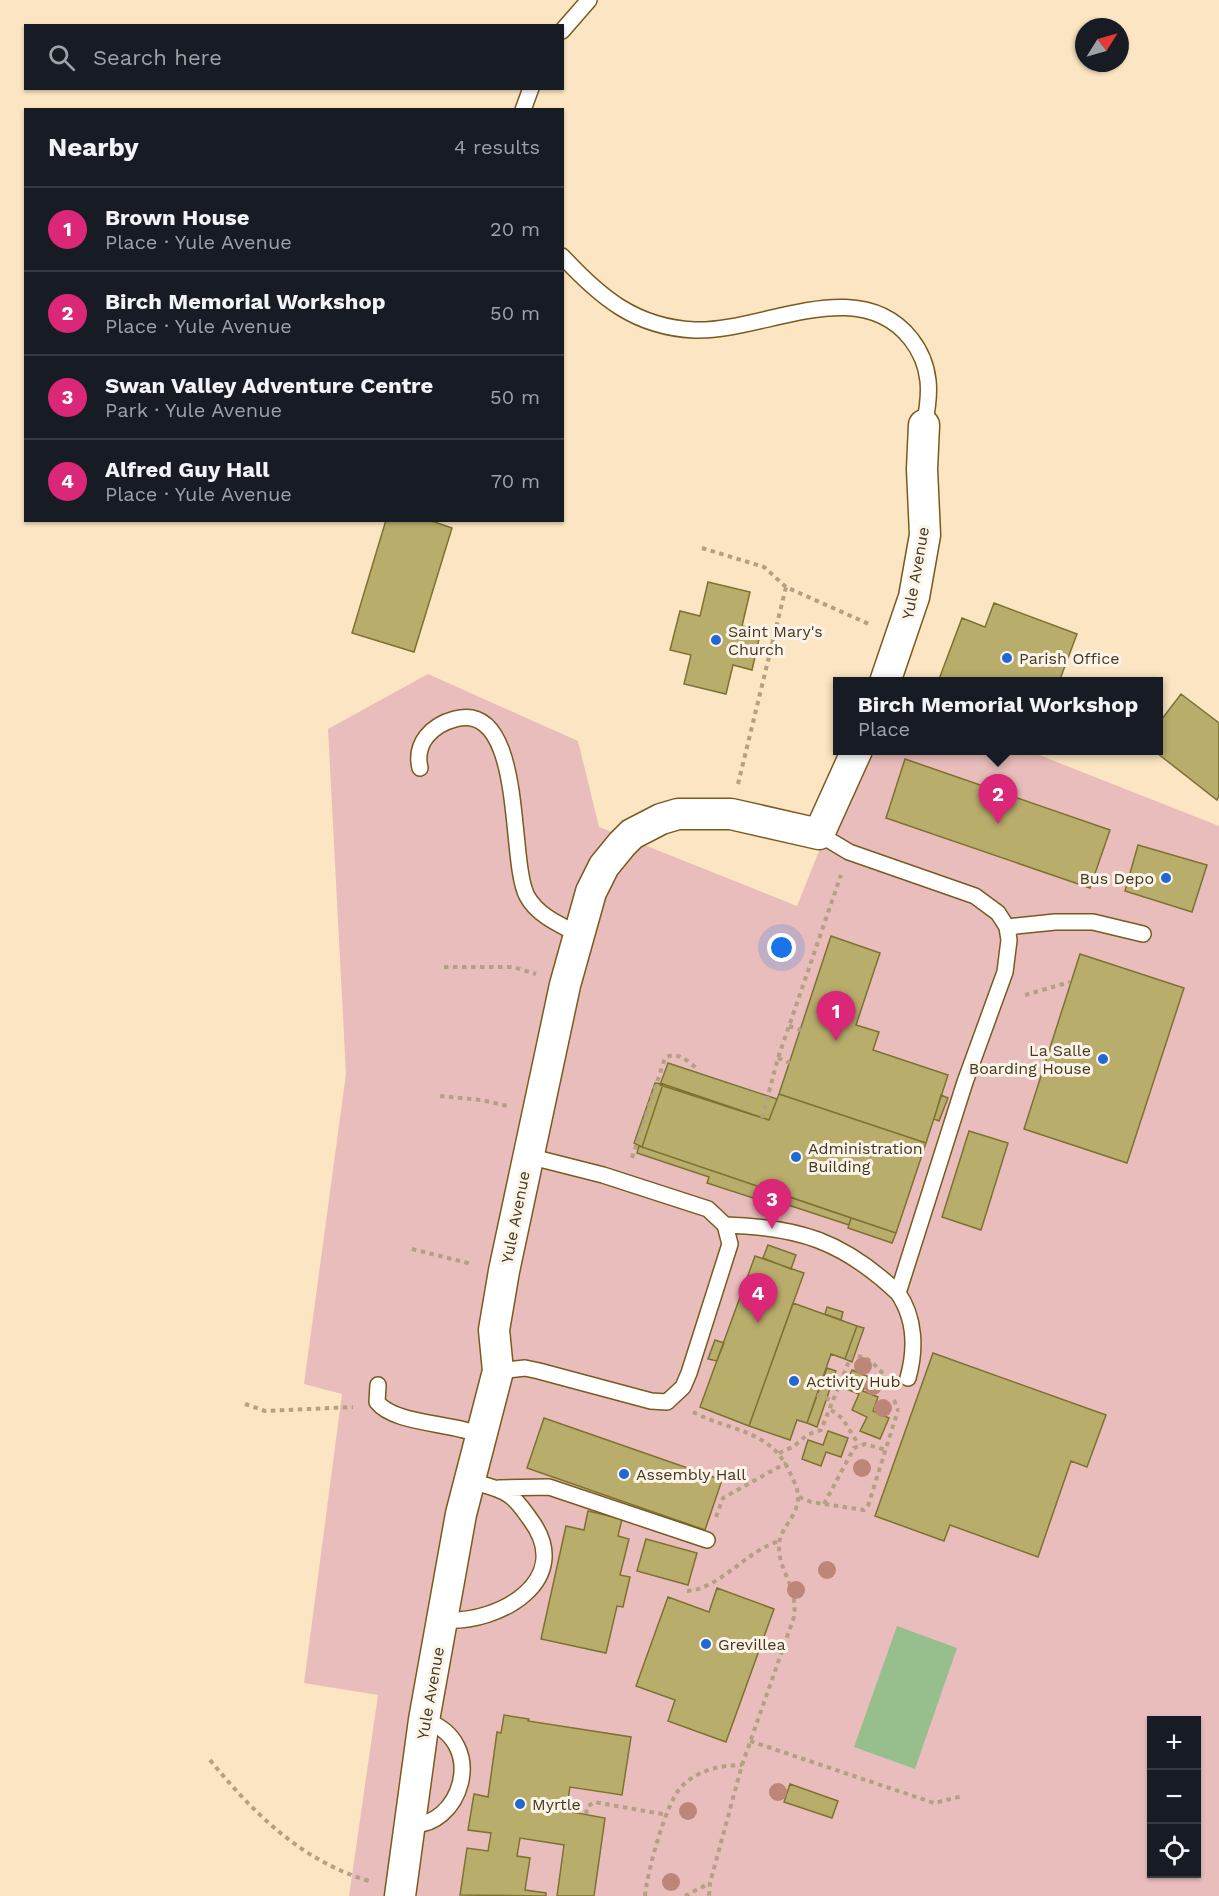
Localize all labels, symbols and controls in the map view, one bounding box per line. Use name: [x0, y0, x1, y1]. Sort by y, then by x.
north arrow: [1075, 18, 1129, 72]
search box: [24, 24, 564, 90]
icon: search: [45, 41, 78, 74]
text: Search here: [93, 45, 222, 70]
text: Nearby: [48, 132, 139, 162]
text: 4 results: [454, 135, 540, 159]
text: Brown House: [105, 205, 249, 230]
text: 1: [63, 217, 72, 241]
text: 20 m: [490, 217, 540, 241]
text: Place · Yule Avenue: [105, 230, 292, 254]
text: Birch Memorial Workshop: [105, 289, 385, 314]
text: 2: [62, 301, 73, 325]
text: 50 m: [490, 301, 540, 325]
text: Place · Yule Avenue: [105, 314, 292, 338]
text: Swan Valley Adventure Centre: [105, 373, 433, 398]
text: 3: [62, 385, 73, 409]
text: 50 m: [490, 385, 540, 409]
text: Park · Yule Avenue: [105, 398, 282, 422]
text: Alfred Guy Hall: [105, 457, 269, 482]
text: 4: [61, 469, 74, 493]
text: 70 m: [491, 469, 540, 493]
text: Place · Yule Avenue: [105, 482, 292, 506]
street label: Yule Avenue: [898, 525, 933, 621]
place label: Saint Mary's Church: [728, 622, 823, 659]
marker: Saint Mary's Church: [709, 633, 723, 647]
place label: Parish Office: [1019, 649, 1119, 668]
marker: Parish Office: [1000, 651, 1014, 665]
popup: [833, 677, 1163, 755]
text: Birch Memorial Workshop: [858, 692, 1138, 717]
text: Place: [858, 717, 910, 741]
pin: 2: [978, 774, 1018, 824]
place label: Bus Depo: [1079, 869, 1154, 888]
marker: Bus Depo: [1159, 871, 1173, 885]
your location: [767, 933, 796, 962]
pin: 1: [816, 992, 856, 1041]
place label: La Salle Boarding House: [969, 1041, 1091, 1078]
marker: La Salle Boarding House: [1096, 1052, 1110, 1066]
place label: Administration Building: [808, 1139, 923, 1176]
marker: Administration Building: [789, 1150, 803, 1164]
street label: Yule Avenue: [497, 1169, 534, 1265]
pin: 3: [752, 1180, 792, 1229]
pin: 4: [738, 1274, 777, 1323]
place label: Activity Hub: [806, 1372, 900, 1391]
marker: Activity Hub: [787, 1374, 801, 1388]
place label: Assembly Hall: [636, 1465, 746, 1484]
marker: Assembly Hall: [617, 1467, 631, 1481]
place label: Grevillea: [718, 1635, 786, 1654]
marker: Grevillea: [699, 1637, 713, 1651]
street label: Yule Avenue: [413, 1645, 448, 1741]
map controls: [1147, 1716, 1201, 1878]
button: +: [1147, 1716, 1201, 1770]
button: −: [1147, 1770, 1201, 1824]
place label: Myrtle: [532, 1795, 581, 1814]
marker: Myrtle: [513, 1797, 527, 1811]
button: locate: [1147, 1824, 1201, 1878]

